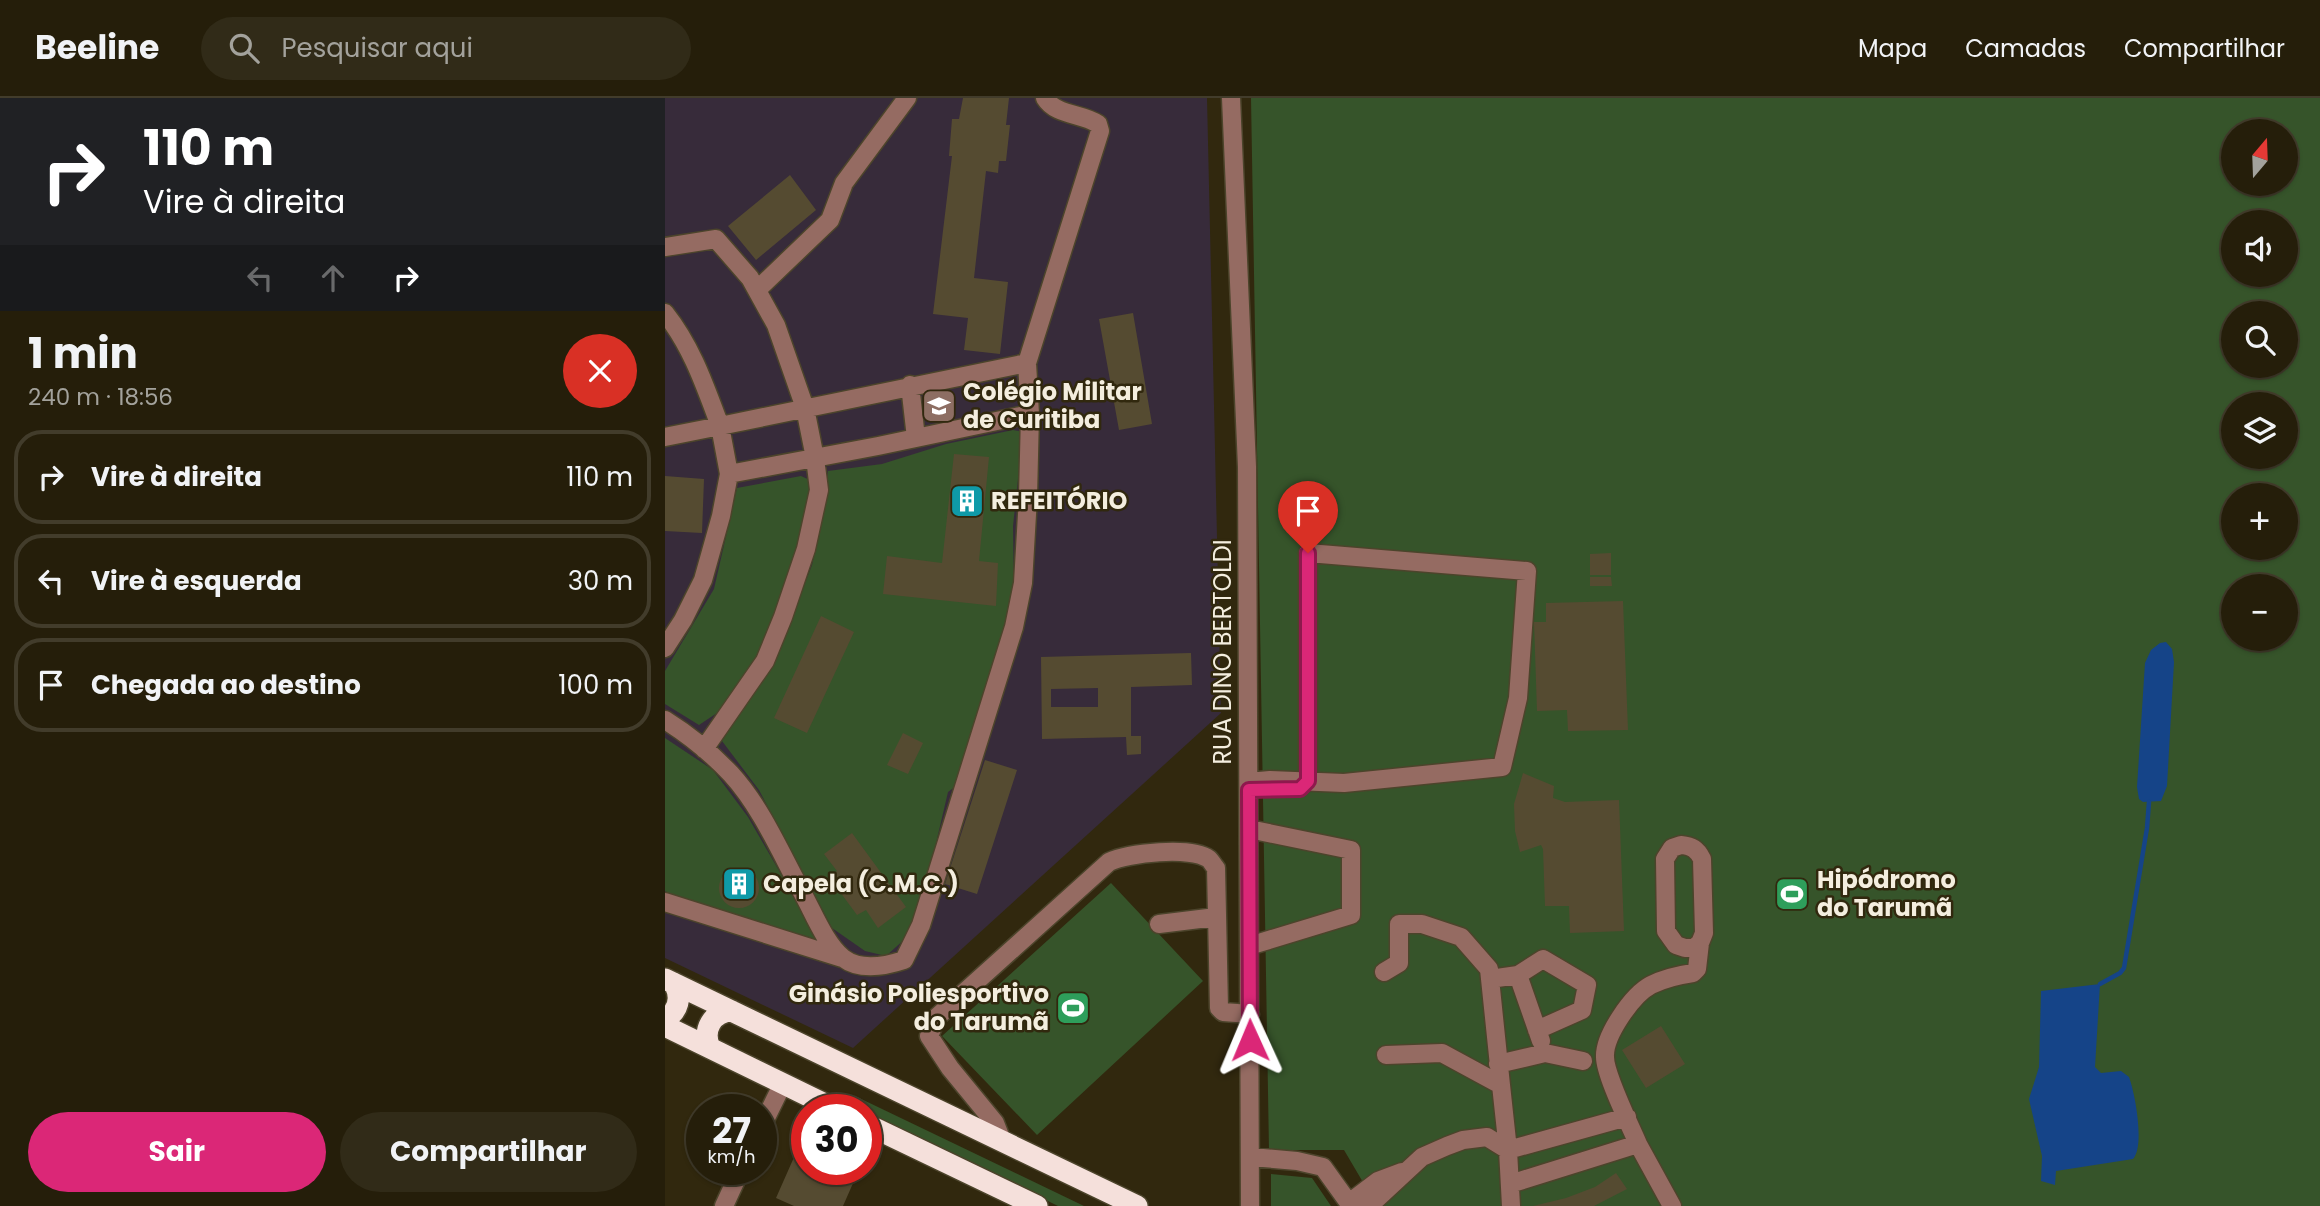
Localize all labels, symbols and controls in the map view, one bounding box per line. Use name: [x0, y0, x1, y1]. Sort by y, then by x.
search box: [201, 17, 691, 80]
text: Beeline: [35, 24, 159, 71]
icon: search: [225, 29, 263, 67]
text: Pesquisar aqui: [281, 30, 473, 66]
text: Mapa: [1858, 32, 1927, 65]
text: Camadas: [1965, 32, 2086, 65]
text: Compartilhar: [2124, 32, 2285, 65]
text: 110 m: [143, 114, 274, 182]
north arrow: [2221, 119, 2298, 196]
map controls: [2221, 119, 2298, 651]
icon: right: [28, 126, 119, 217]
text: Vire à direita: [143, 179, 345, 224]
button: sound: [2221, 210, 2298, 287]
icon: left: [241, 259, 279, 297]
icon: ahead: [314, 259, 352, 297]
icon: right: [387, 259, 425, 297]
button: search: [2221, 301, 2298, 378]
text: 1 min: [28, 324, 138, 383]
button: close: [563, 334, 637, 408]
place label: Colégio Militar de Curitiba: [963, 375, 1142, 436]
text: 240 m · 18:56: [28, 381, 173, 413]
school or university icon: Colégio Militar de Curitiba: [920, 387, 958, 425]
button: layers: [2221, 392, 2298, 469]
icon: right: [32, 458, 70, 496]
text: Vire à direita: [91, 459, 262, 495]
text: 110 m: [566, 459, 633, 495]
pin: [1278, 481, 1338, 553]
building icon: REFEITÓRIO: [948, 482, 986, 520]
button: +: [2221, 483, 2298, 560]
place label: REFEITÓRIO: [991, 484, 1128, 517]
icon: arrive: [1289, 492, 1327, 530]
street label: RUA DINO BERTOLDI: [1206, 539, 1239, 765]
icon: left: [32, 562, 70, 600]
text: Vire à esquerda: [91, 563, 302, 599]
text: 30 m: [568, 563, 633, 599]
button: −: [2221, 574, 2298, 651]
icon: arrive: [32, 666, 70, 704]
text: Chegada ao destino: [91, 667, 361, 703]
text: 100 m: [558, 667, 633, 703]
place label: Hipódromo do Tarumã: [1817, 863, 1956, 924]
building icon: Capela (C.M.C.): [720, 865, 758, 903]
place label: Capela (C.M.C.): [763, 867, 959, 900]
sports icon: Hipódromo do Tarumã: [1773, 875, 1811, 913]
place label: Ginásio Poliesportivo do Tarumã: [789, 977, 1049, 1038]
sports icon: Ginásio Poliesportivo do Tarumã: [1054, 989, 1092, 1027]
position arrow: [1213, 1003, 1287, 1077]
speed limit sign: 30: [791, 1094, 882, 1185]
text: 27: [712, 1106, 751, 1155]
button: Sair: [28, 1112, 326, 1192]
button: Compartilhar: [340, 1112, 637, 1192]
text: km/h: [708, 1144, 755, 1169]

